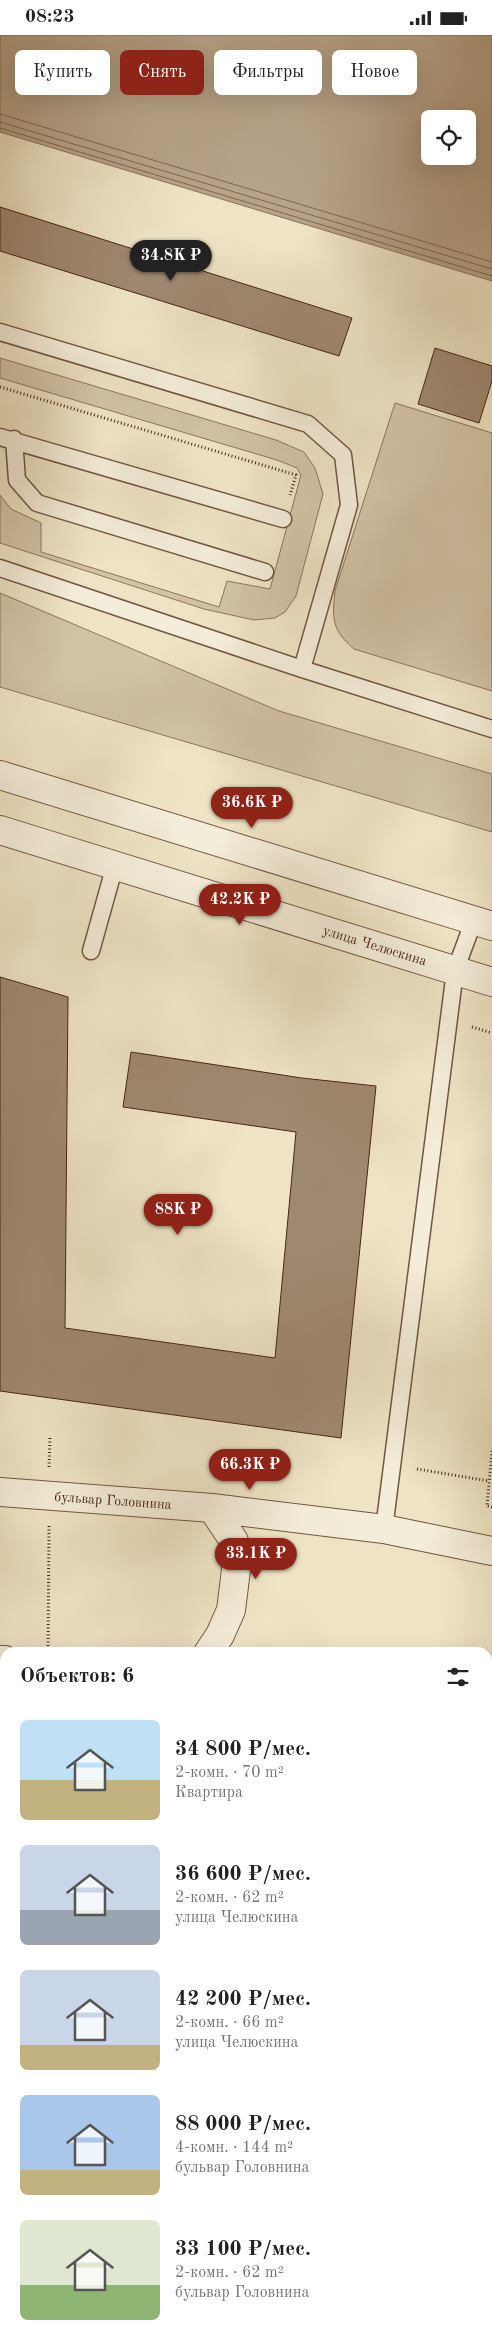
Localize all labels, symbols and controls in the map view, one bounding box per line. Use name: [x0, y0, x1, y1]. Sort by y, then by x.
text: 08:23: [25, 8, 74, 27]
chip: Купить: [15, 50, 110, 95]
chip: Снять: [120, 50, 204, 95]
chip: Фильтры: [214, 50, 322, 95]
chip: Новое: [332, 50, 417, 95]
map controls: [421, 110, 476, 165]
button: locate: [421, 110, 476, 165]
pin: 34.8K ₽: [125, 239, 217, 282]
text: 34.8K ₽: [141, 248, 201, 264]
pin: 36.6K ₽: [206, 787, 298, 829]
text: 36.6K ₽: [222, 795, 282, 811]
pin: 42.2K ₽: [194, 883, 286, 926]
text: 42.2K ₽: [210, 892, 270, 908]
street label: улица Челюскина: [321, 923, 428, 968]
pin: 88K ₽: [143, 1193, 213, 1236]
text: 88K ₽: [155, 1202, 201, 1218]
pin: 66.3K ₽: [204, 1449, 296, 1491]
text: 66.3K ₽: [220, 1457, 280, 1473]
street label: бульвар Головнина: [54, 1490, 172, 1512]
pin: 33.1K ₽: [210, 1537, 302, 1580]
text: 33.1K ₽: [226, 1546, 286, 1562]
icon: filters: [444, 1663, 472, 1691]
text: Объектов: 6: [20, 1666, 134, 1687]
text: 34 800 ₽/мес.: [175, 1739, 311, 1760]
icon: home: [60, 1740, 120, 1800]
text: 2-комн. · 70 m²: [175, 1765, 284, 1781]
text: Квартира: [175, 1785, 243, 1801]
text: 36 600 ₽/мес.: [175, 1864, 311, 1885]
icon: home: [60, 1865, 120, 1925]
text: 2-комн. · 62 m²: [175, 1890, 284, 1906]
text: улица Челюскина: [175, 1910, 298, 1926]
text: 42 200 ₽/мес.: [175, 1989, 311, 2010]
icon: home: [60, 1990, 120, 2050]
text: 2-комн. · 66 m²: [175, 2015, 284, 2031]
text: улица Челюскина: [175, 2035, 298, 2051]
text: 88 000 ₽/мес.: [175, 2114, 311, 2135]
icon: home: [60, 2115, 120, 2175]
text: 4-комн. · 144 m²: [175, 2140, 293, 2156]
text: бульвар Головнина: [175, 2160, 309, 2176]
text: 33 100 ₽/мес.: [175, 2239, 311, 2260]
icon: home: [60, 2240, 120, 2300]
text: 2-комн. · 62 m²: [175, 2265, 284, 2281]
text: бульвар Головнина: [175, 2285, 309, 2301]

